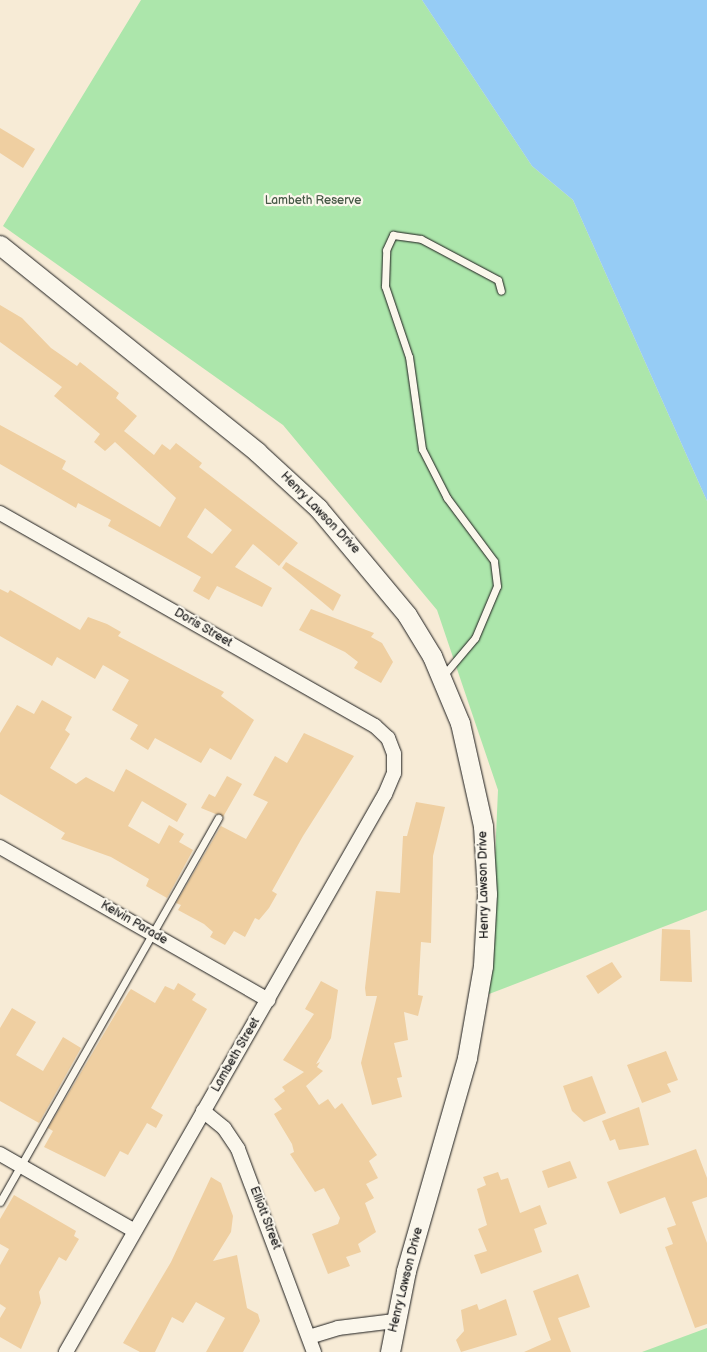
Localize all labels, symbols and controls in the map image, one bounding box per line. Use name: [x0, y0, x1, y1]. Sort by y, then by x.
park label: Lambeth Reserve: [265, 194, 361, 208]
street label: Henry Lawson Drive: [277, 469, 363, 557]
street label: Doris Street: [171, 606, 235, 650]
street label: Henry Lawson Drive: [476, 831, 492, 939]
street label: Kelvin Parade: [98, 898, 170, 948]
street label: Lambeth Street: [209, 1015, 263, 1095]
street label: Elliott Street: [246, 1184, 284, 1252]
street label: Henry Lawson Drive: [386, 1226, 426, 1334]

